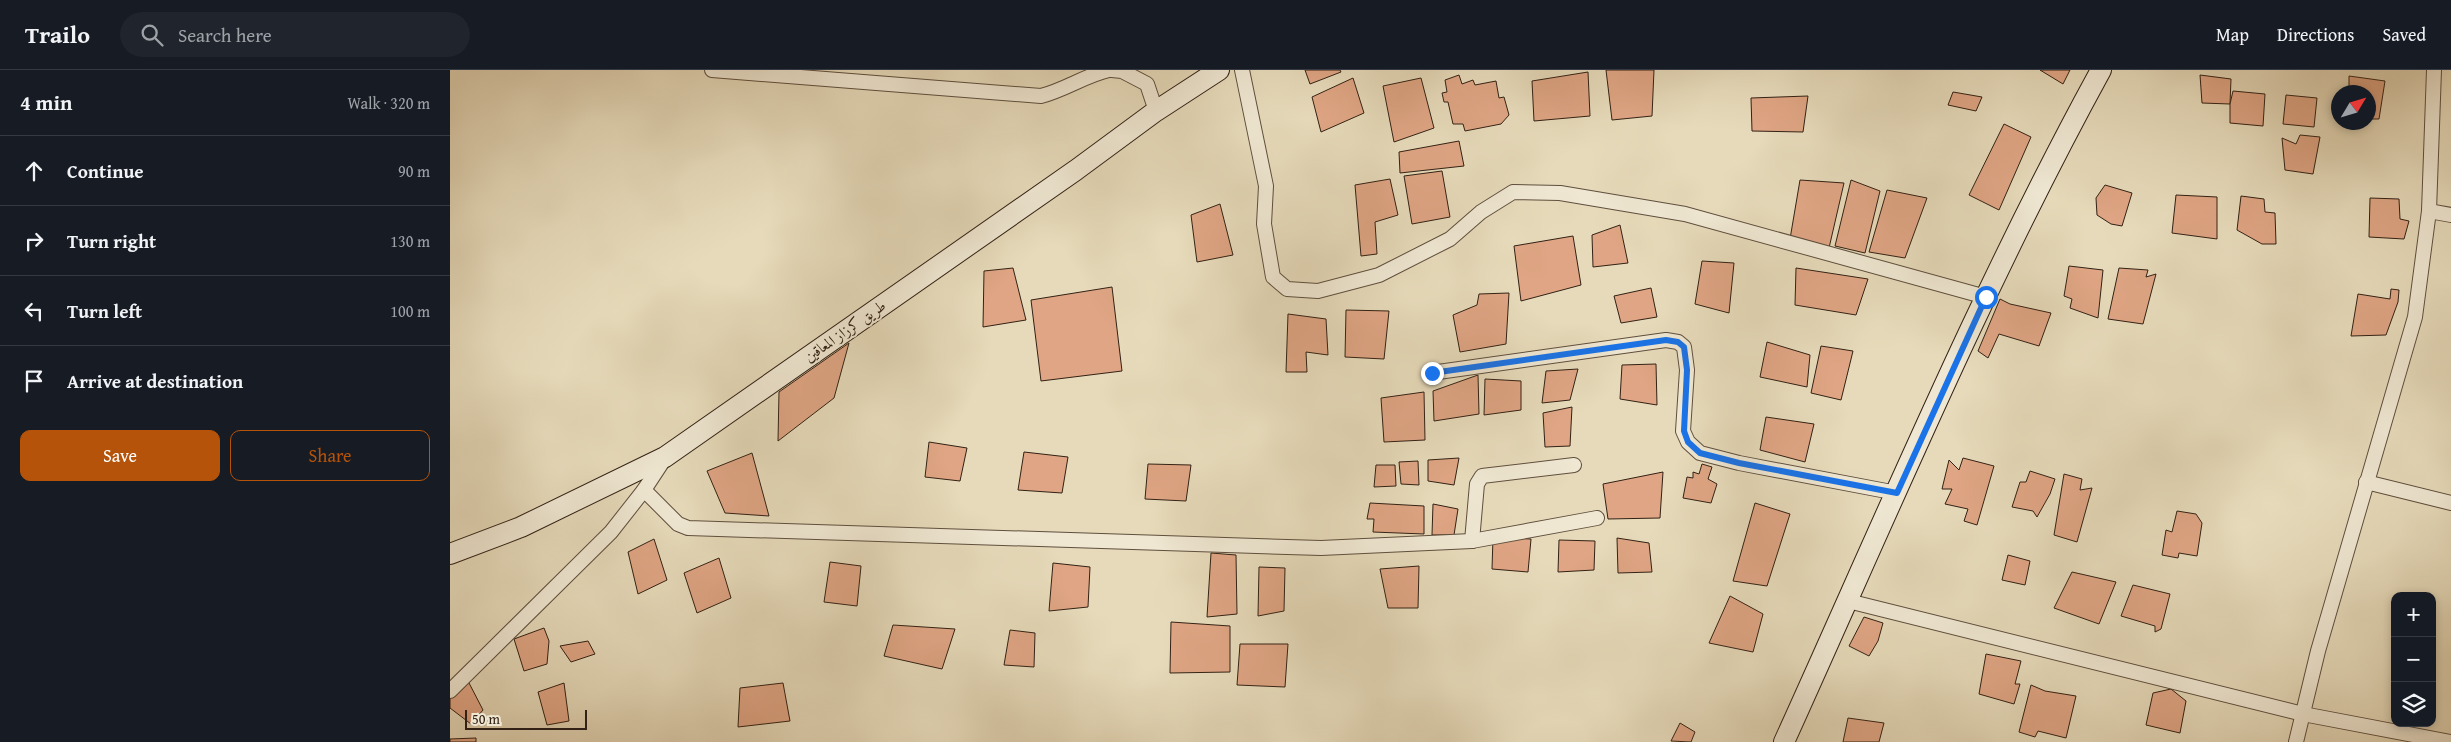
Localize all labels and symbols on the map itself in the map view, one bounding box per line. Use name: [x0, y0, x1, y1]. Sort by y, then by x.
north arrow: [2331, 85, 2376, 130]
route start: [1975, 286, 1998, 309]
street label: طريق كرزاز المعاقين: [800, 295, 890, 367]
route end: [1421, 362, 1444, 385]
scale bar: [465, 707, 588, 730]

